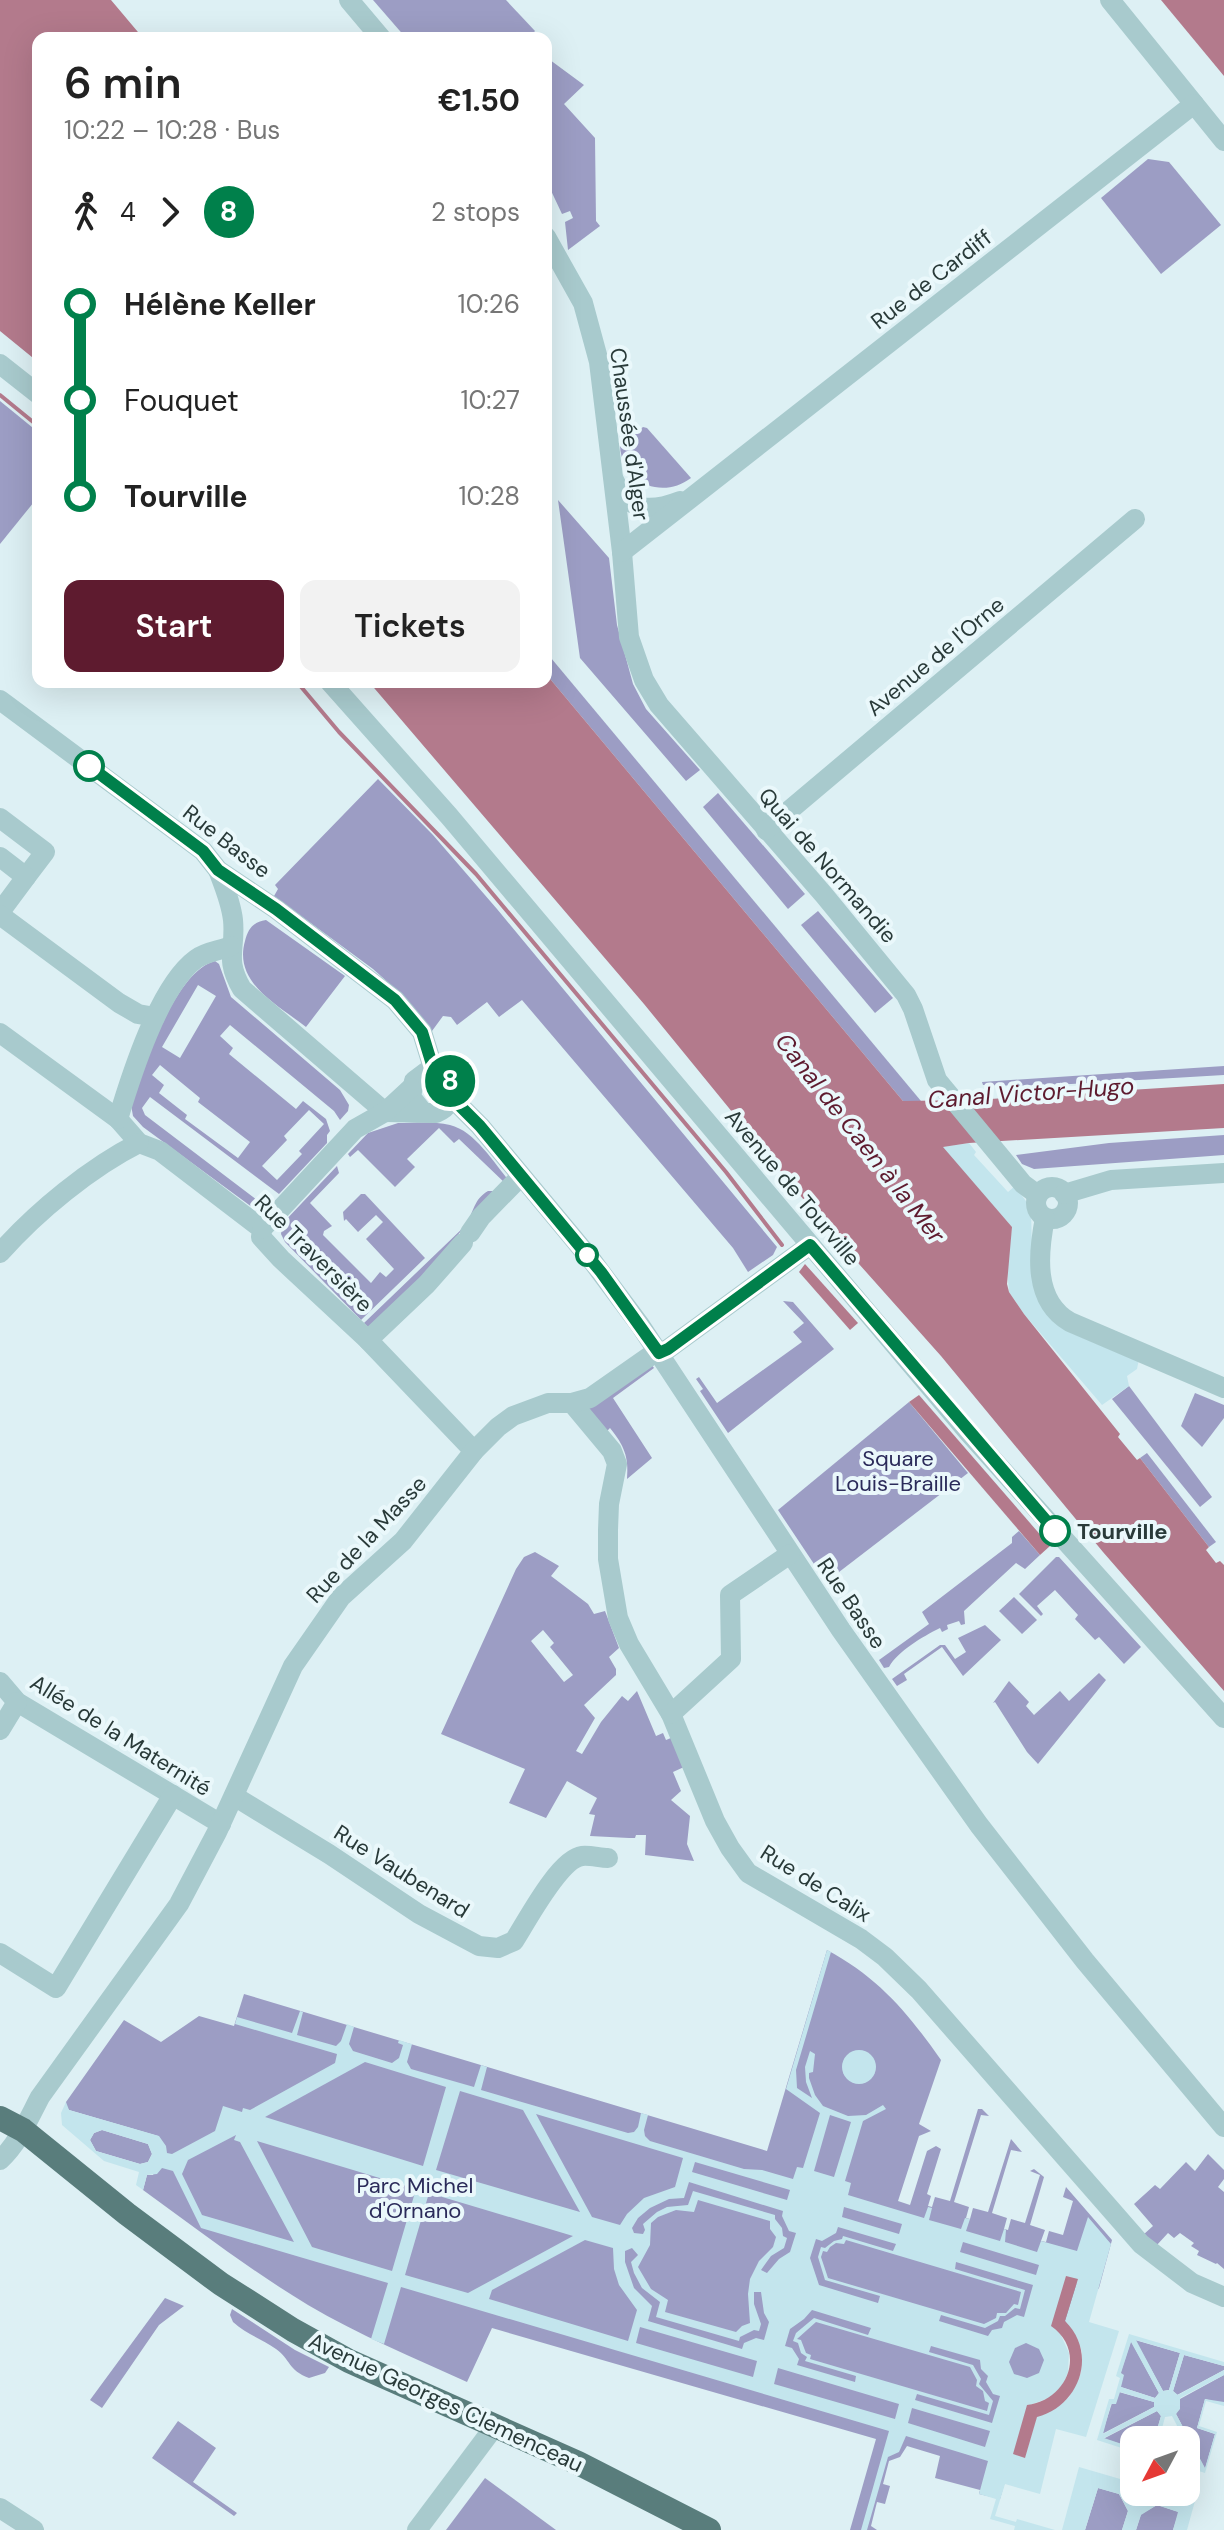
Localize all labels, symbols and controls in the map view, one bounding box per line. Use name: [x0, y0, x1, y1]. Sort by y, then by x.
text: 6 min: [64, 54, 182, 112]
text: €1.50: [438, 81, 520, 120]
text: 10:22 – 10:28 · Bus: [64, 113, 280, 147]
icon: walk: [64, 190, 108, 234]
icon: forward: [148, 190, 192, 234]
text: 8: [220, 193, 238, 230]
text: 4: [120, 195, 136, 229]
text: 2 stops: [431, 195, 520, 229]
street label: Rue de Cardiff: [865, 223, 998, 336]
text: Hélène Keller: [124, 285, 316, 324]
text: 10:26: [458, 287, 520, 321]
street label: Chaussée d'Alger: [603, 346, 656, 522]
text: Fouquet: [124, 381, 239, 420]
text: 10:27: [460, 383, 520, 417]
text: Tourville: [124, 477, 248, 516]
text: 10:28: [459, 479, 520, 513]
button: Start: [64, 580, 284, 672]
button: Tickets: [300, 580, 520, 672]
street label: Avenue de l'Orne: [860, 590, 1010, 723]
unlabelled marker: [74, 751, 104, 781]
street label: Quai de Normandie: [752, 781, 903, 949]
street label: Rue Basse: [177, 798, 277, 885]
water label: Canal de Caen à la Mer: [769, 1027, 953, 1250]
line badge: 8: [424, 1055, 476, 1107]
text: 8: [441, 1062, 459, 1099]
water label: Canal Victor-Hugo: [927, 1070, 1135, 1115]
street label: Avenue de Tourville: [718, 1103, 867, 1272]
street label: Rue Traversière: [248, 1188, 379, 1319]
unlabelled marker: [576, 1244, 598, 1266]
park label: Square Louis-Braille: [835, 1444, 961, 1498]
street label: Rue de la Masse: [300, 1469, 433, 1609]
marker: Tourville: [1040, 1516, 1070, 1546]
place label: Tourville: [1077, 1517, 1168, 1546]
street label: Rue Basse: [811, 1552, 893, 1654]
street label: Allée de la Maternité: [25, 1668, 217, 1803]
street label: Rue Vaubenard: [329, 1818, 475, 1925]
street label: Rue de Calix: [755, 1838, 876, 1929]
park label: Parc Michel d'Ornano: [357, 2171, 473, 2225]
street label: Avenue Georges Clemenceau: [304, 2326, 588, 2479]
north arrow: [1120, 2426, 1200, 2506]
map controls: [1120, 2426, 1200, 2506]

